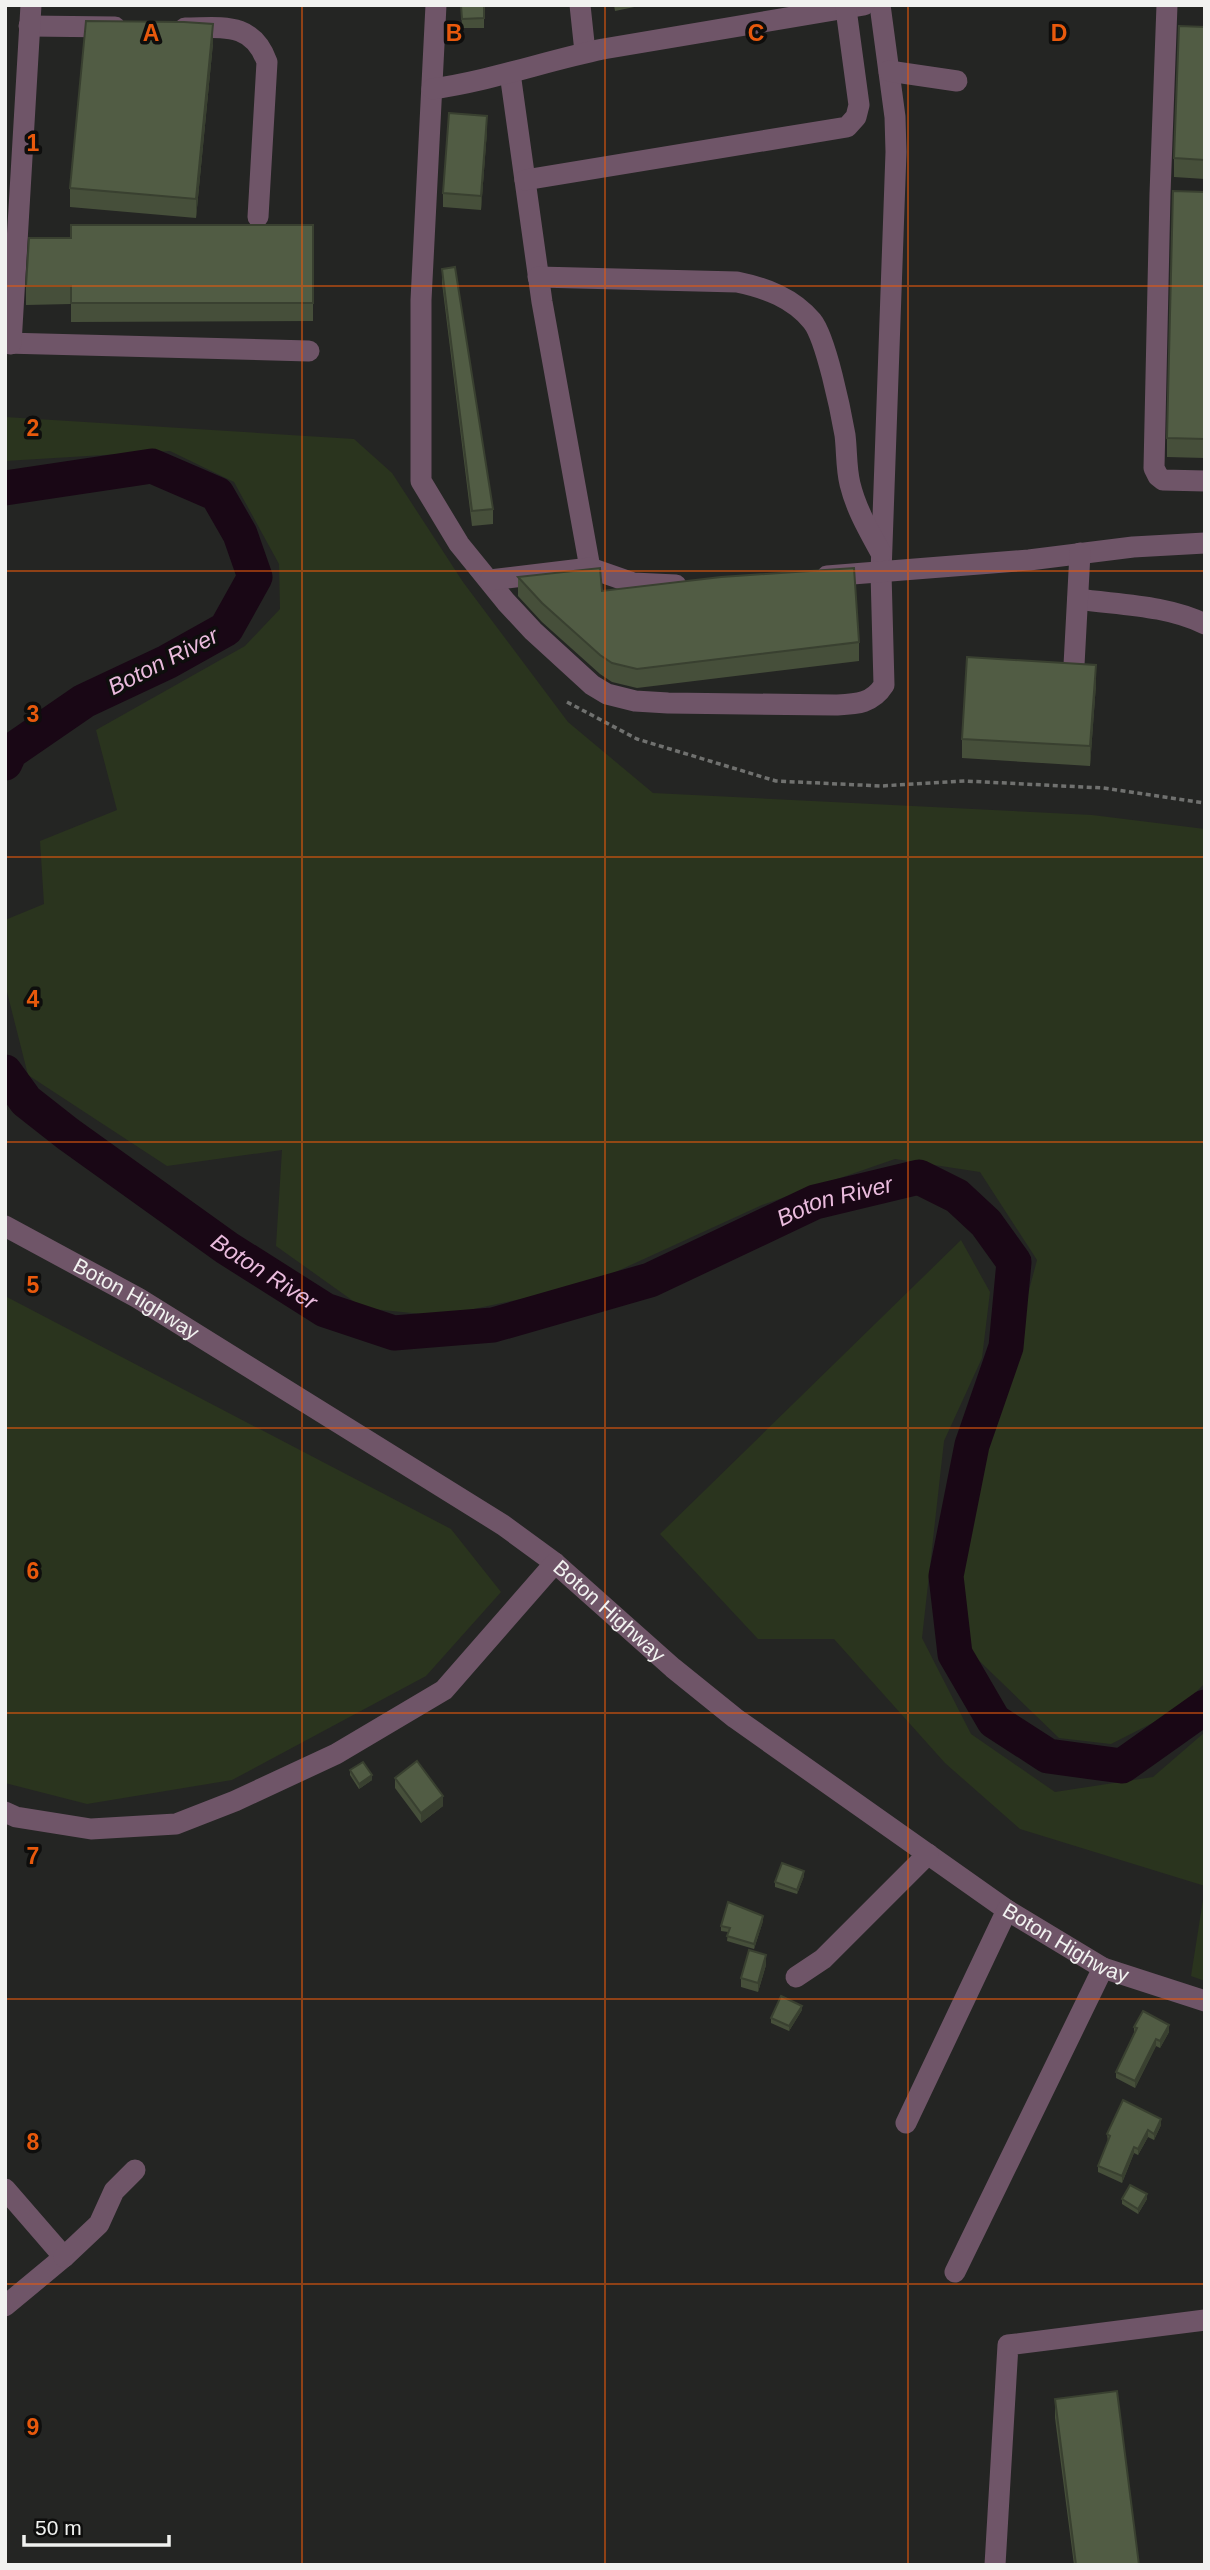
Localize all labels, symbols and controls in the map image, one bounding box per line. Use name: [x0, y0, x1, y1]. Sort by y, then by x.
text: A: [143, 20, 159, 46]
text: B: [446, 20, 462, 46]
text: C: [748, 20, 764, 46]
text: D: [1051, 20, 1067, 46]
text: 1: [27, 130, 40, 156]
text: 2: [27, 415, 39, 441]
water label: Boton River: [104, 622, 224, 700]
text: 3: [27, 701, 39, 727]
text: 4: [27, 986, 40, 1012]
water label: Boton River: [773, 1170, 897, 1231]
water label: Boton River: [206, 1228, 323, 1315]
street label: Boton Highway: [70, 1253, 204, 1344]
text: 5: [27, 1272, 40, 1298]
street label: Boton Highway: [549, 1555, 670, 1667]
text: 6: [27, 1558, 39, 1584]
text: 7: [27, 1843, 39, 1869]
street label: Boton Highway: [999, 1898, 1132, 1987]
text: 8: [27, 2129, 40, 2155]
text: 9: [27, 2414, 39, 2440]
scale bar: [24, 2504, 170, 2548]
text: 50 m: [35, 2516, 82, 2539]

